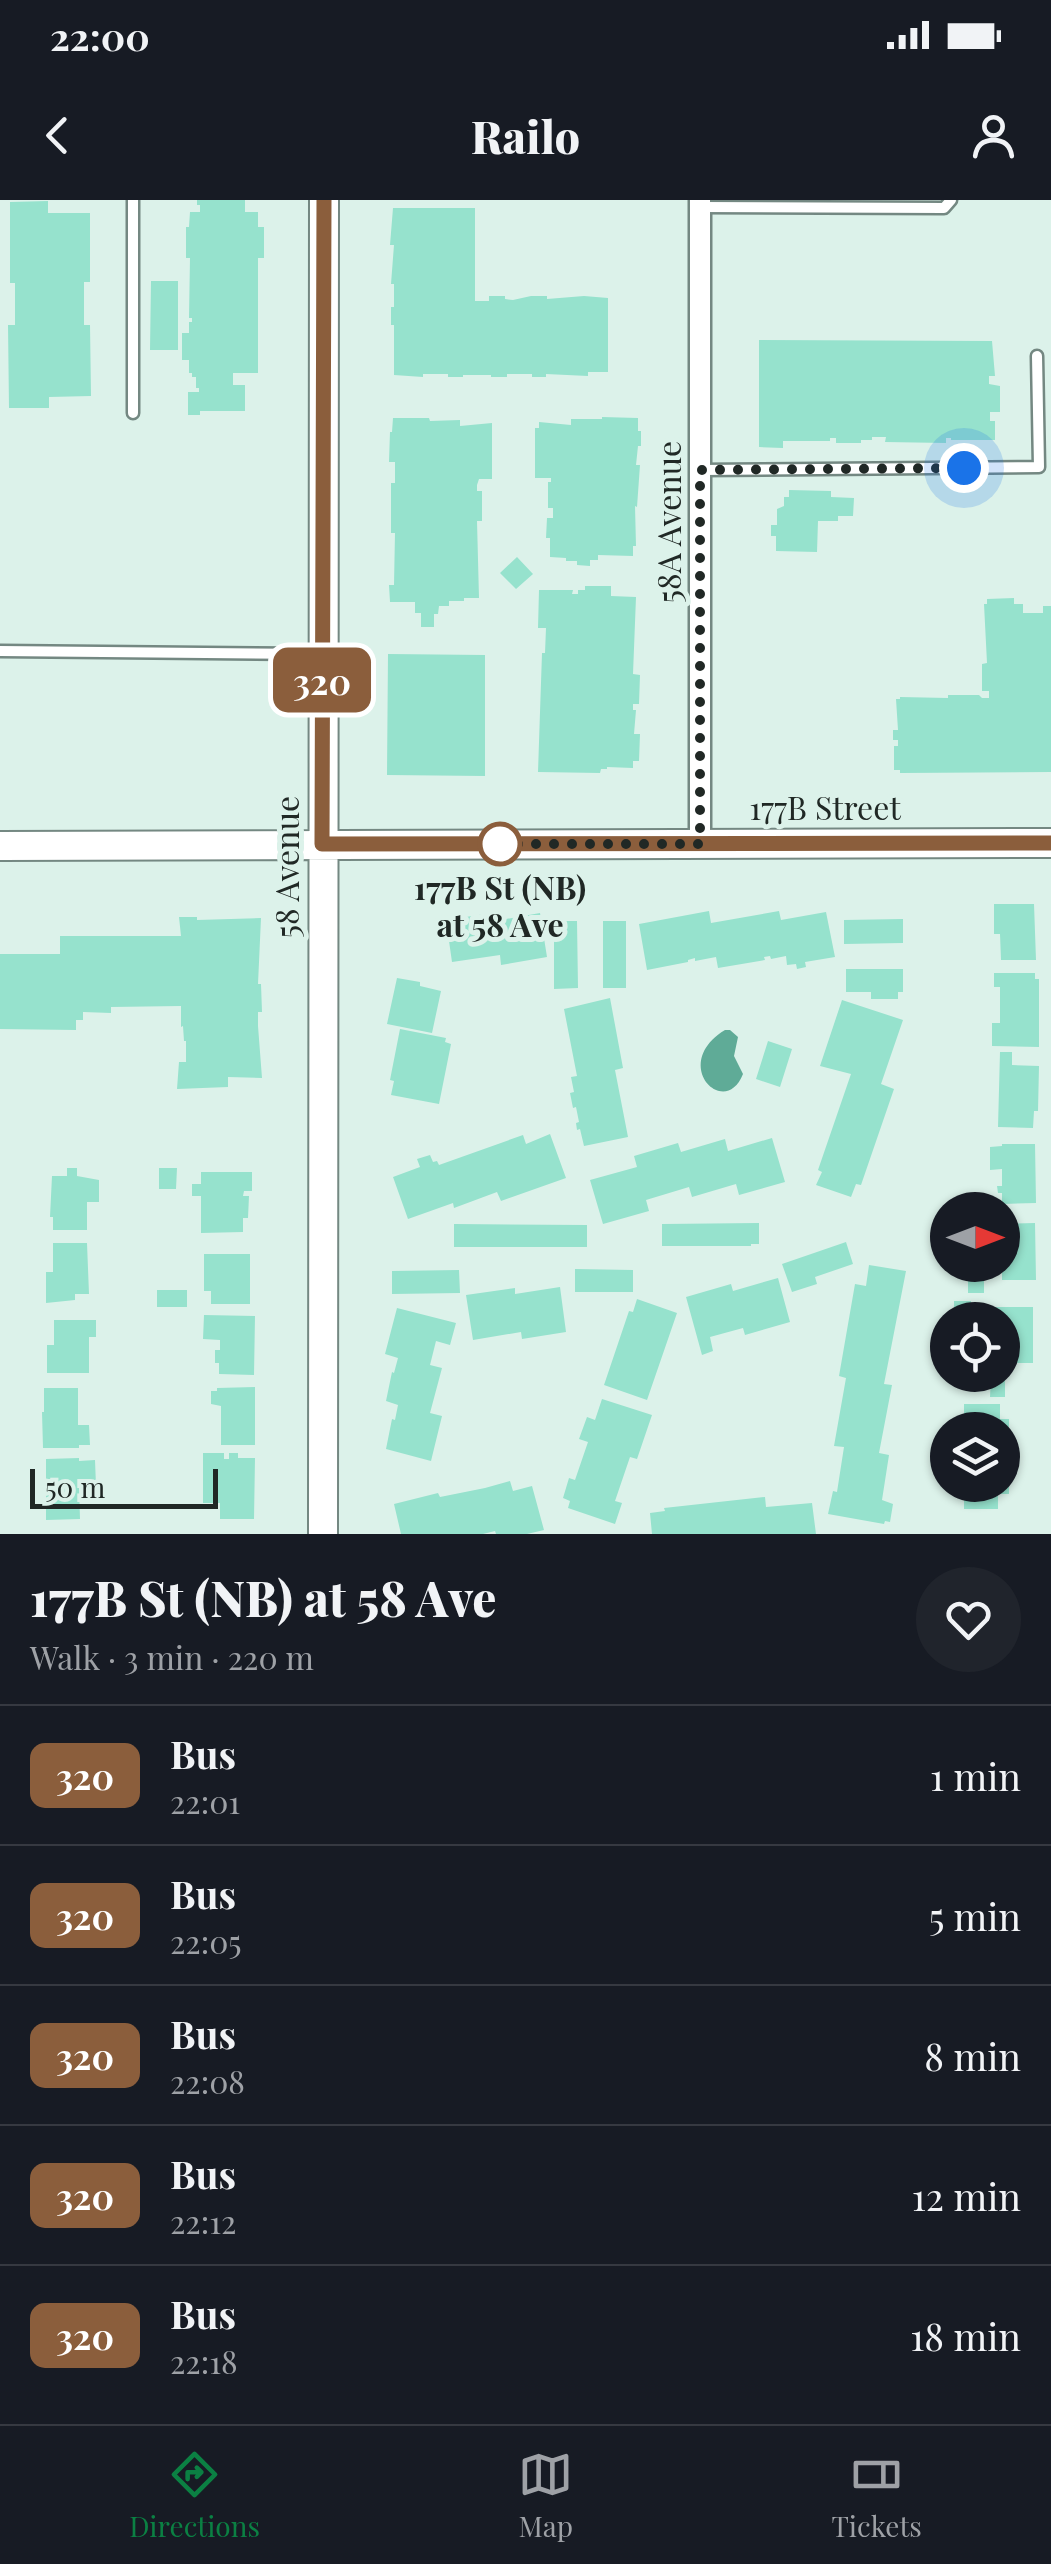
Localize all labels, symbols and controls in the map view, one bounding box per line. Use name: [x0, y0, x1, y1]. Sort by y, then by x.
text: 22:00: [50, 10, 150, 61]
text: Railo: [471, 105, 580, 165]
icon: back: [30, 108, 85, 163]
icon: person: [966, 108, 1021, 163]
street label: 58A Avenue: [646, 441, 689, 603]
your location: [939, 443, 989, 493]
line badge: 320: [264, 648, 380, 712]
text: 320: [293, 657, 351, 704]
street label: 177B Street: [749, 785, 901, 828]
street label: 58 Avenue: [264, 796, 307, 938]
marker: 177B St (NB) at 58 Ave: [479, 823, 521, 865]
place label: 177B St (NB) at 58 Ave: [414, 865, 586, 945]
north arrow: [930, 1192, 1020, 1282]
map controls: [930, 1192, 1020, 1502]
button: locate: [930, 1302, 1020, 1392]
button: layers: [930, 1412, 1020, 1502]
scale bar: [30, 1464, 218, 1508]
text: 50 m: [45, 1468, 105, 1505]
text: 177B St (NB) at 58 Ave: [30, 1565, 497, 1629]
button: heart: [916, 1567, 1021, 1672]
text: Walk · 3 min · 220 m: [30, 1635, 314, 1678]
text: Bus: [170, 1728, 236, 1779]
text: 1 min: [930, 1750, 1021, 1801]
text: 320: [56, 1752, 114, 1799]
text: 22:01: [170, 1779, 240, 1822]
text: Bus: [170, 1868, 236, 1919]
text: 5 min: [929, 1890, 1021, 1941]
text: 320: [56, 1892, 114, 1939]
text: 22:05: [170, 1919, 242, 1962]
text: Bus: [170, 2008, 236, 2059]
text: 8 min: [924, 2030, 1021, 2081]
text: 320: [56, 2032, 114, 2079]
text: 22:08: [170, 2059, 245, 2102]
text: Bus: [170, 2148, 236, 2199]
text: 12 min: [912, 2170, 1021, 2221]
text: 320: [56, 2172, 114, 2219]
text: 22:12: [170, 2199, 236, 2242]
text: Bus: [170, 2288, 236, 2339]
text: 18 min: [910, 2310, 1021, 2361]
text: 320: [56, 2312, 114, 2359]
text: 22:18: [170, 2339, 238, 2382]
tab: Directions: [129, 2447, 260, 2544]
tab: Map: [518, 2447, 573, 2544]
tab: Tickets: [831, 2447, 922, 2544]

